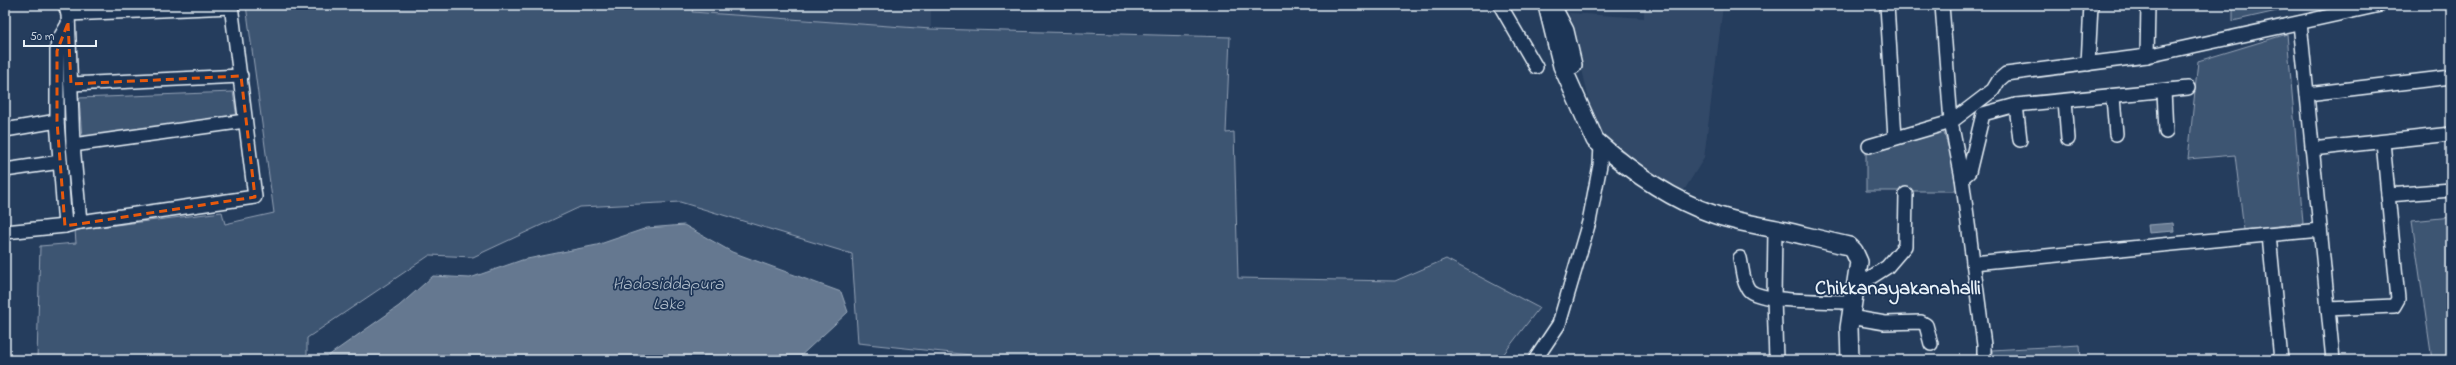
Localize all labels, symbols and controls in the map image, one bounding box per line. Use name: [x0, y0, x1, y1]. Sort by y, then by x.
scale bar: [24, 22, 96, 48]
text: 50 m: [30, 28, 54, 46]
water label: Hadosiddapura Lake: [613, 272, 724, 317]
district label: Chikkanayakanahalli: [1815, 275, 1981, 305]

